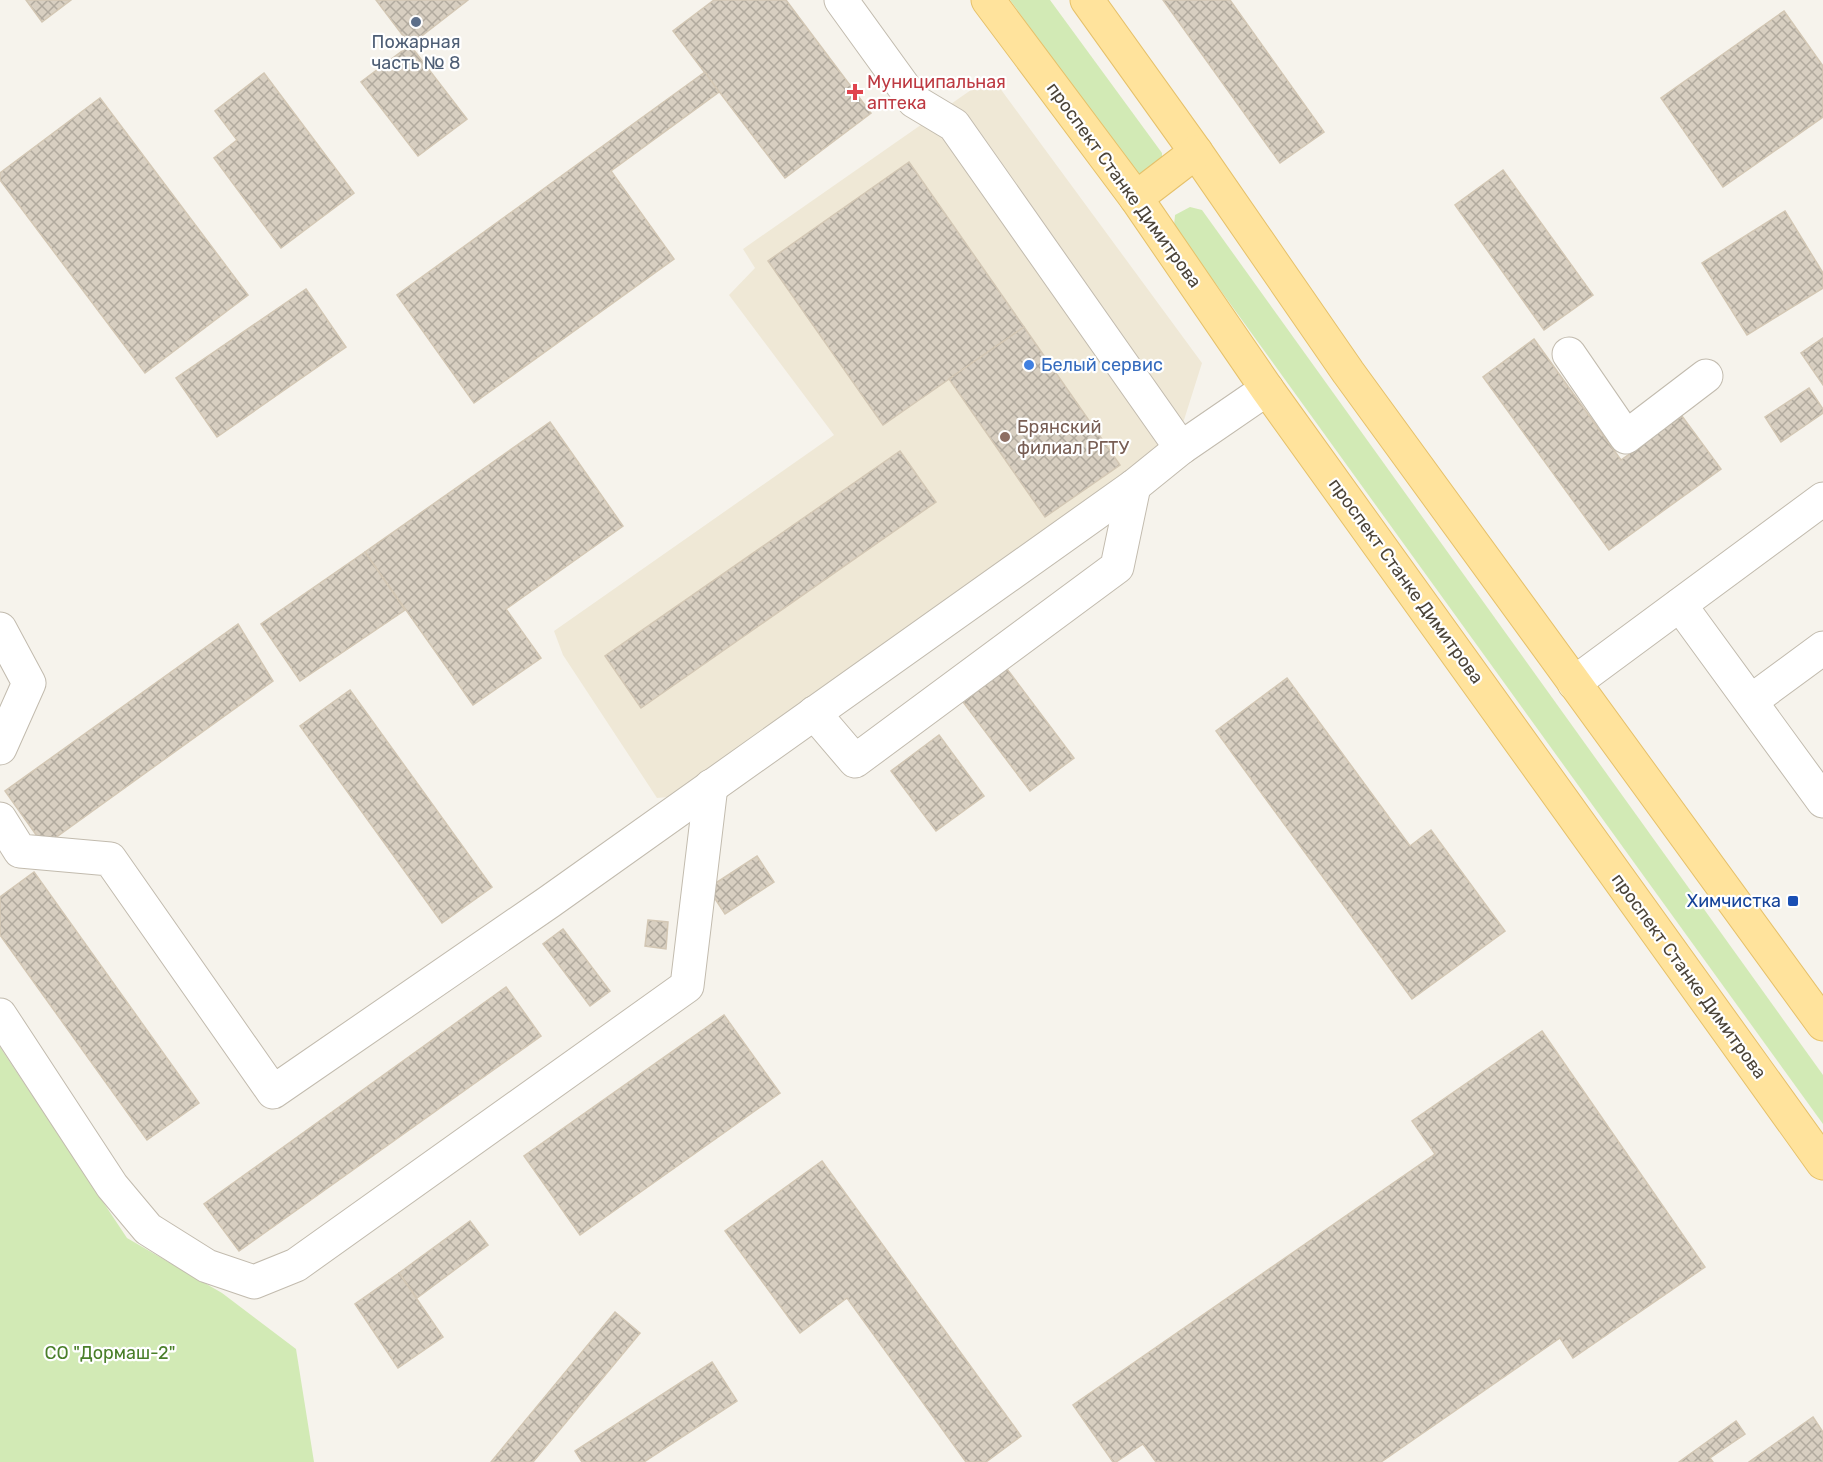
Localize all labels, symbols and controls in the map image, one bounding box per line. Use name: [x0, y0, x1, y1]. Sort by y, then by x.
marker: Пожарная часть № 8: [409, 15, 423, 29]
place label: Пожарная часть № 8: [371, 31, 461, 74]
place label: Муниципальная аптека: [867, 71, 1006, 114]
street label: проспект Станке Димитрова: [1042, 78, 1206, 292]
marker: Муниципальная аптека: [848, 85, 862, 99]
place label: Белый сервис: [1041, 354, 1163, 376]
marker: Белый сервис: [1022, 358, 1036, 372]
place label: Брянский филиал РГТУ: [1017, 416, 1129, 459]
marker: Брянский филиал РГТУ: [998, 430, 1012, 444]
street label: проспект Станке Димитрова: [1324, 474, 1488, 688]
street label: проспект Станке Димитрова: [1607, 869, 1771, 1083]
place label: Химчистка: [1687, 890, 1781, 912]
marker: Химчистка: [1786, 894, 1800, 908]
park label: СО "Дормаш-2": [45, 1342, 175, 1364]

